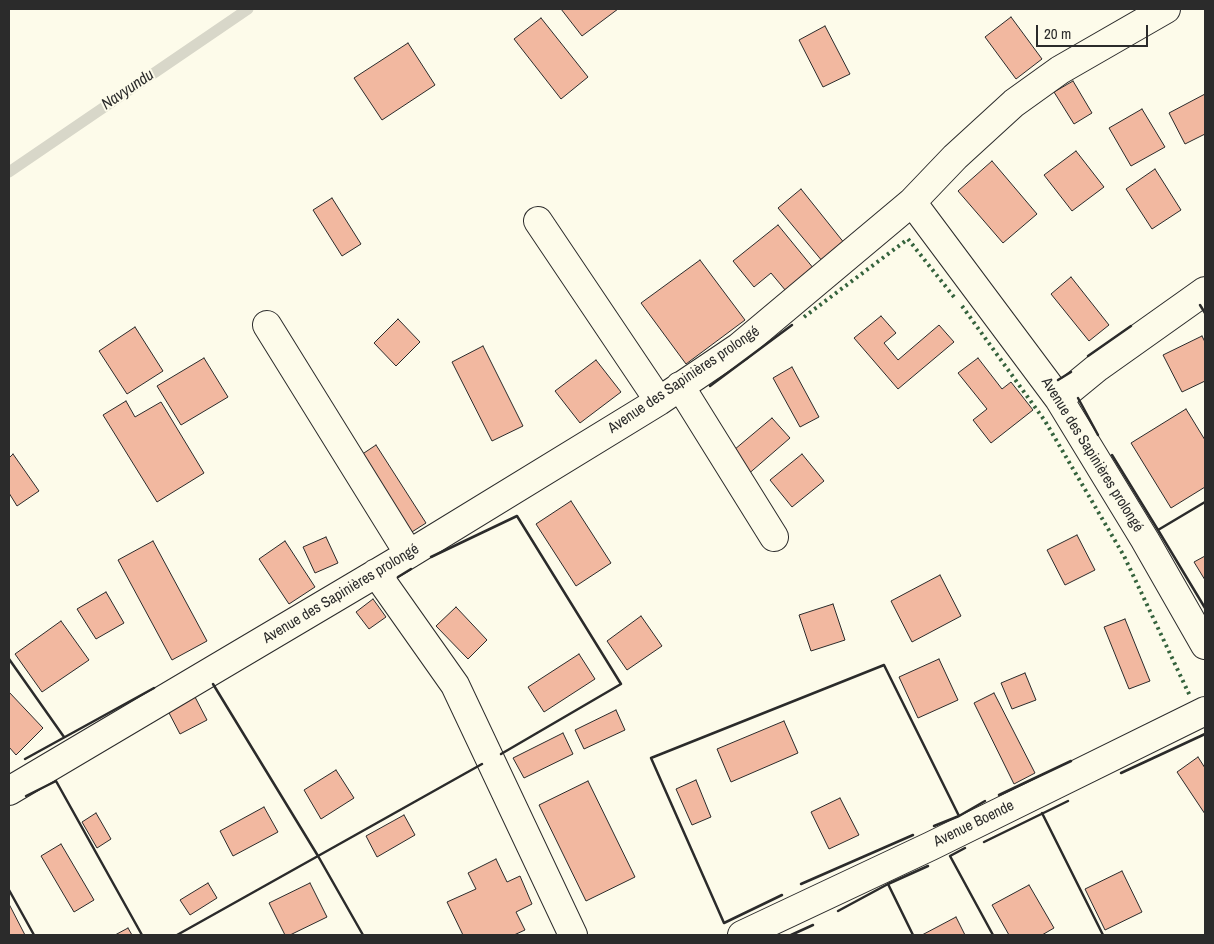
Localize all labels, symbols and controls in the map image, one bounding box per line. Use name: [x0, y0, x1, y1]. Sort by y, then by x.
scale bar: [1039, 15, 1152, 47]
text: 20 m: [1044, 23, 1071, 44]
water label: Navyundu: [98, 66, 158, 114]
street label: Avenue des Sapinières prolongé: [605, 323, 763, 437]
street label: Avenue des Sapinières prolongé: [1037, 374, 1147, 536]
street label: Avenue des Sapinières prolongé: [260, 540, 422, 648]
street label: Avenue Boende: [931, 797, 1017, 851]

